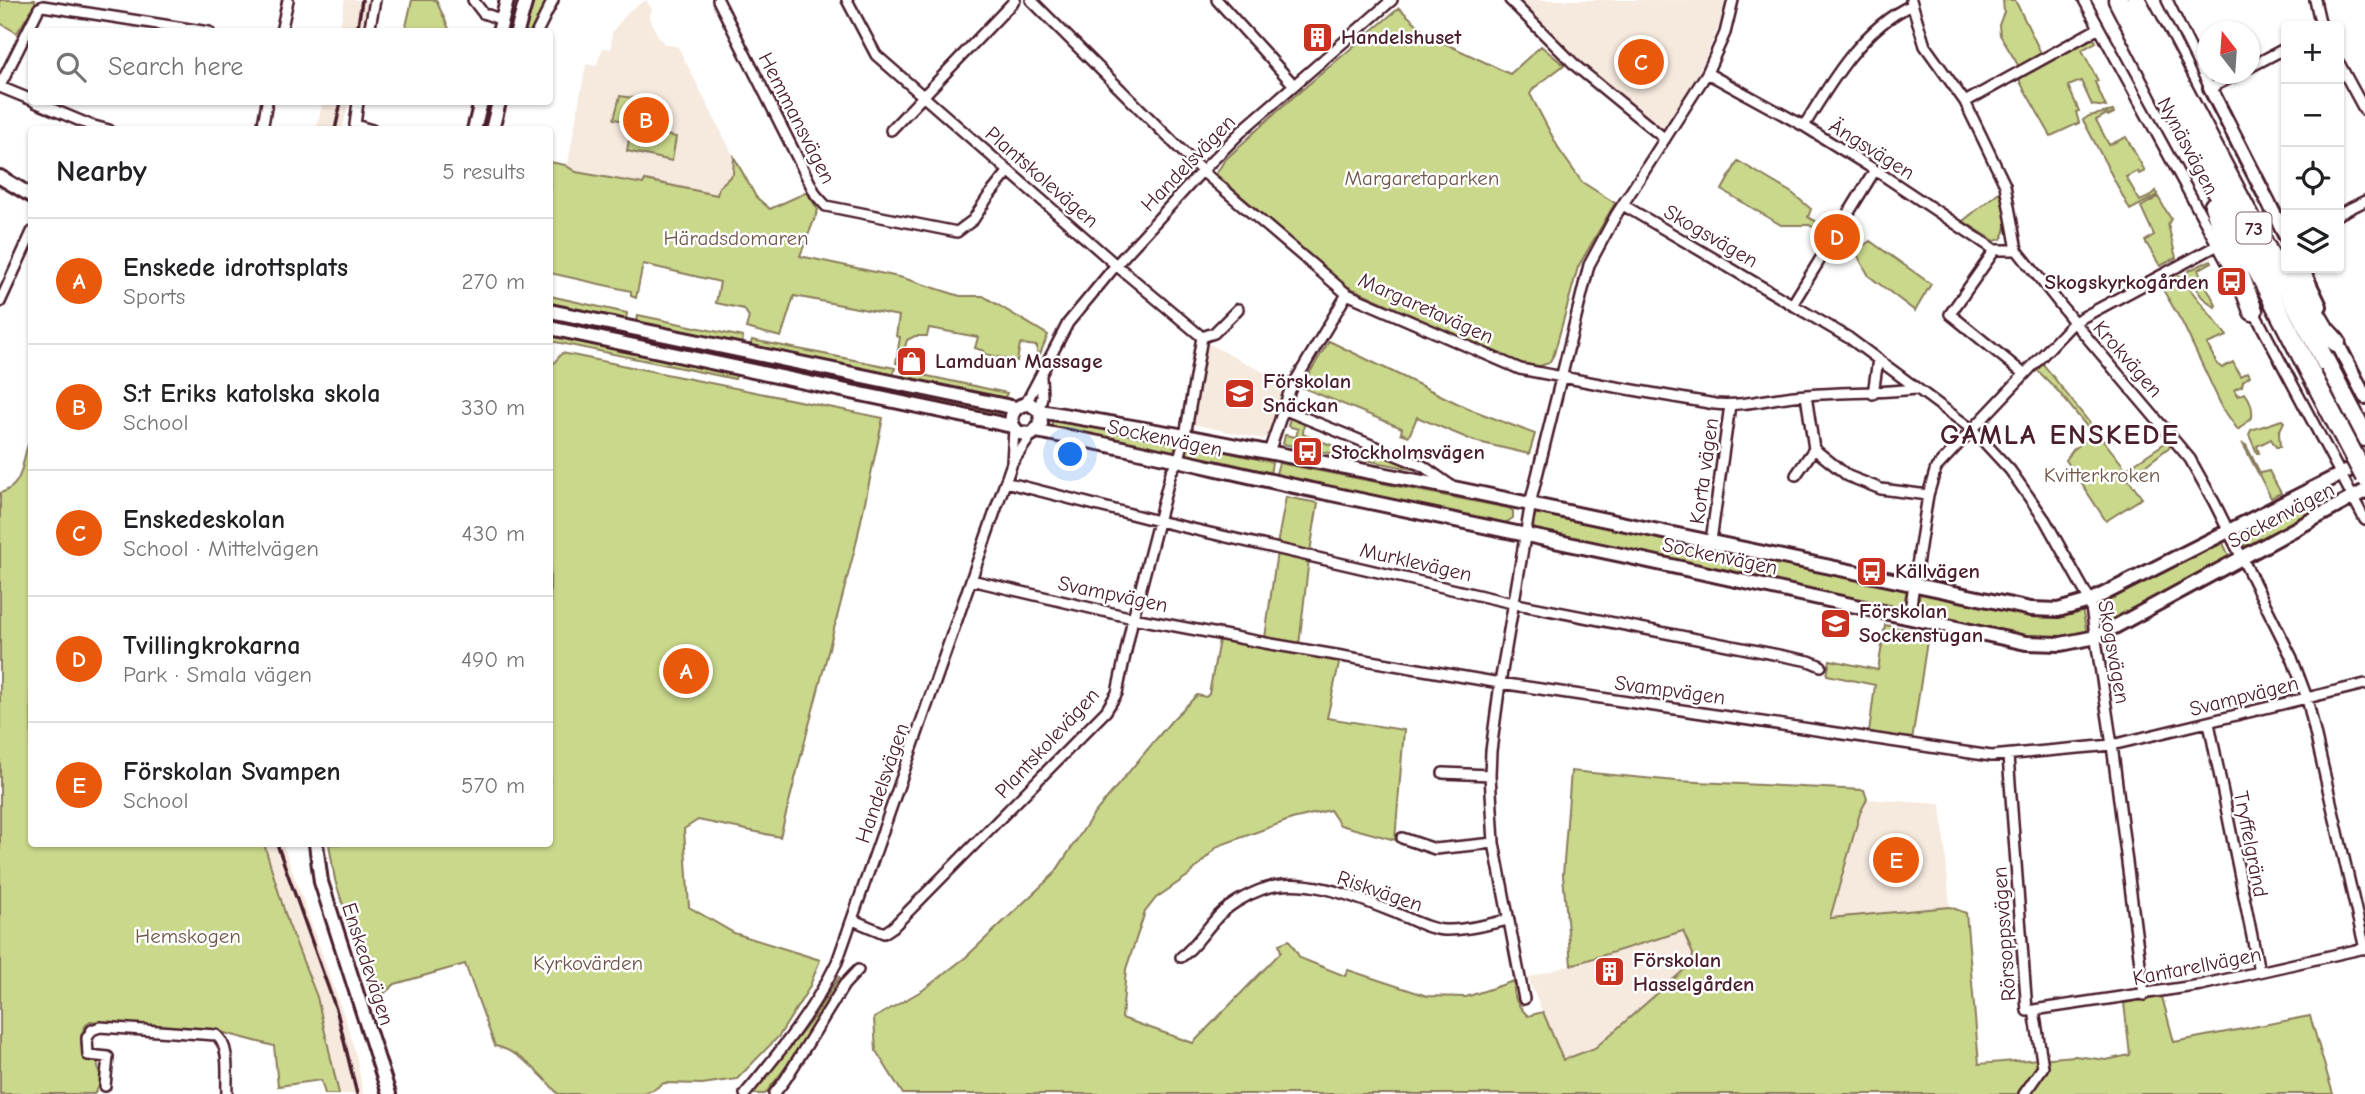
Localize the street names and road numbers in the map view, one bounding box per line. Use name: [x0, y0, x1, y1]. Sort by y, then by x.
street label: Hemmansvägen: [754, 48, 840, 188]
street label: Nynäsvägen: [2152, 93, 2224, 199]
street label: Handelsvägen: [1136, 110, 1240, 216]
street label: Ängsvägen: [1825, 113, 1919, 185]
street label: Plantskolevägen: [981, 121, 1103, 233]
street label: Skogsvägen: [1660, 199, 1762, 273]
road number: 73: [2236, 212, 2272, 244]
street label: Margaretavägen: [1355, 267, 1497, 349]
street label: Krokvägen: [2088, 316, 2168, 402]
street label: Sockenvägen: [1105, 414, 1225, 462]
street label: Korta vägen: [1685, 416, 1723, 526]
street label: Sockenvägen: [2224, 477, 2338, 553]
street label: Sockenvägen: [1660, 532, 1780, 580]
street label: Murklevägen: [1358, 537, 1474, 587]
street label: Svampvägen: [1056, 571, 1170, 617]
street label: Skogsvägen: [2093, 598, 2135, 706]
street label: Svampvägen: [1613, 670, 1727, 710]
street label: Svampvägen: [2187, 671, 2301, 721]
street label: Plantskolevägen: [990, 683, 1104, 803]
street label: Handelsvägen: [850, 720, 914, 846]
street label: Tryffelgränd: [2229, 789, 2273, 899]
street label: Riskvägen: [1334, 865, 1426, 917]
street label: Rörsoppsvägen: [1987, 866, 2021, 1002]
street label: Enskedevägen: [337, 900, 399, 1028]
street label: Kantarellvägen: [2131, 942, 2263, 990]

